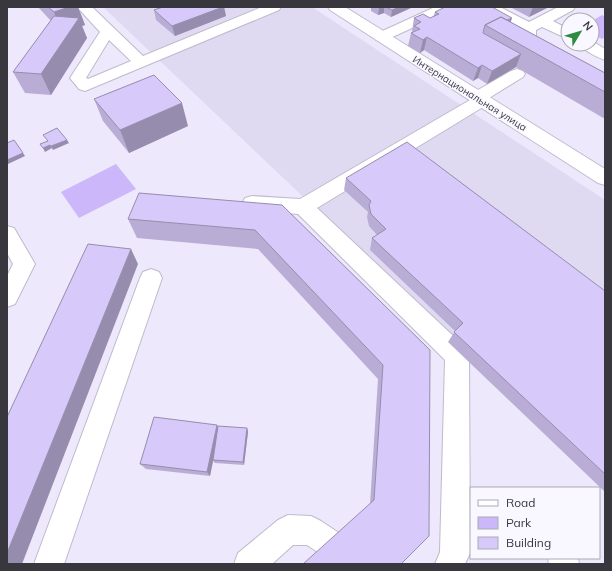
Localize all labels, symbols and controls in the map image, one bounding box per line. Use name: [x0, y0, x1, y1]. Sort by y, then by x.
north arrow: [560, 12, 600, 52]
text: N: [580, 18, 596, 33]
street label: Интернациональная улица: [410, 53, 529, 134]
legend: [470, 487, 600, 559]
text: Road: [506, 495, 535, 510]
text: Park: [506, 515, 532, 530]
text: Building: [506, 535, 551, 550]

